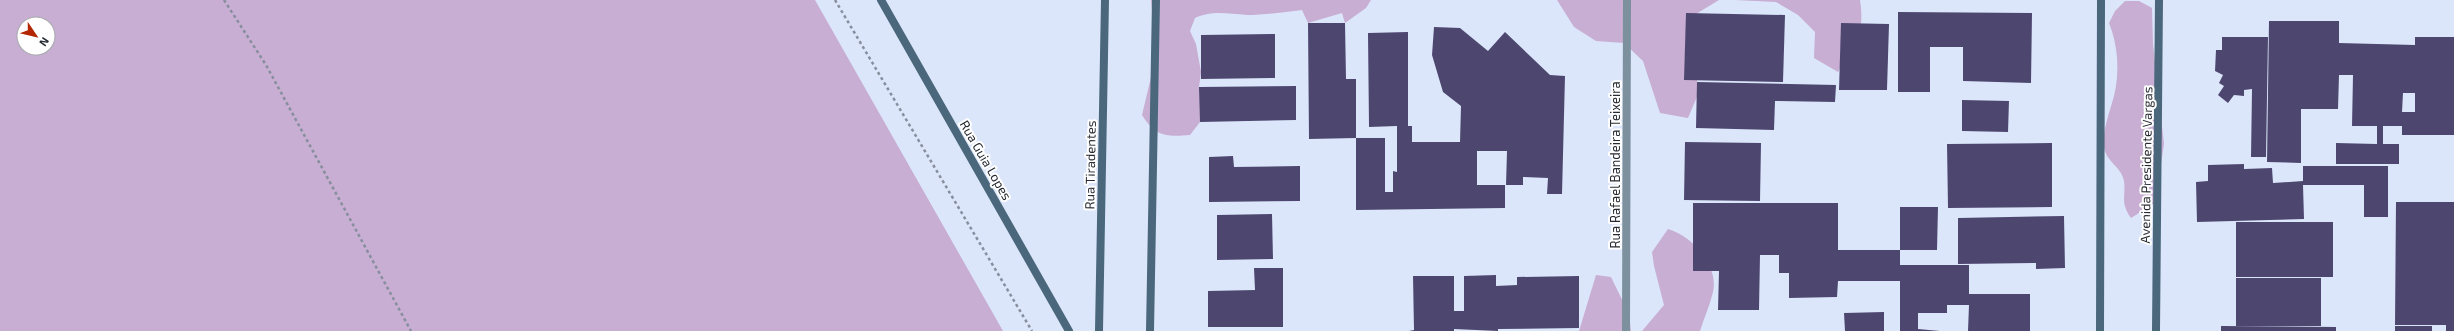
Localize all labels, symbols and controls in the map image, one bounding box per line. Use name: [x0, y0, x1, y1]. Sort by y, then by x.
north arrow: [16, 16, 56, 56]
text: N: [37, 35, 52, 49]
street label: Rua Rafael Bandeira Teixeira: [1607, 81, 1623, 249]
street label: Avenida Presidente Vargas: [2137, 87, 2155, 243]
street label: Rua Guia Lopes: [957, 117, 1015, 203]
street label: Rua Tiradentes: [1081, 120, 1099, 210]

